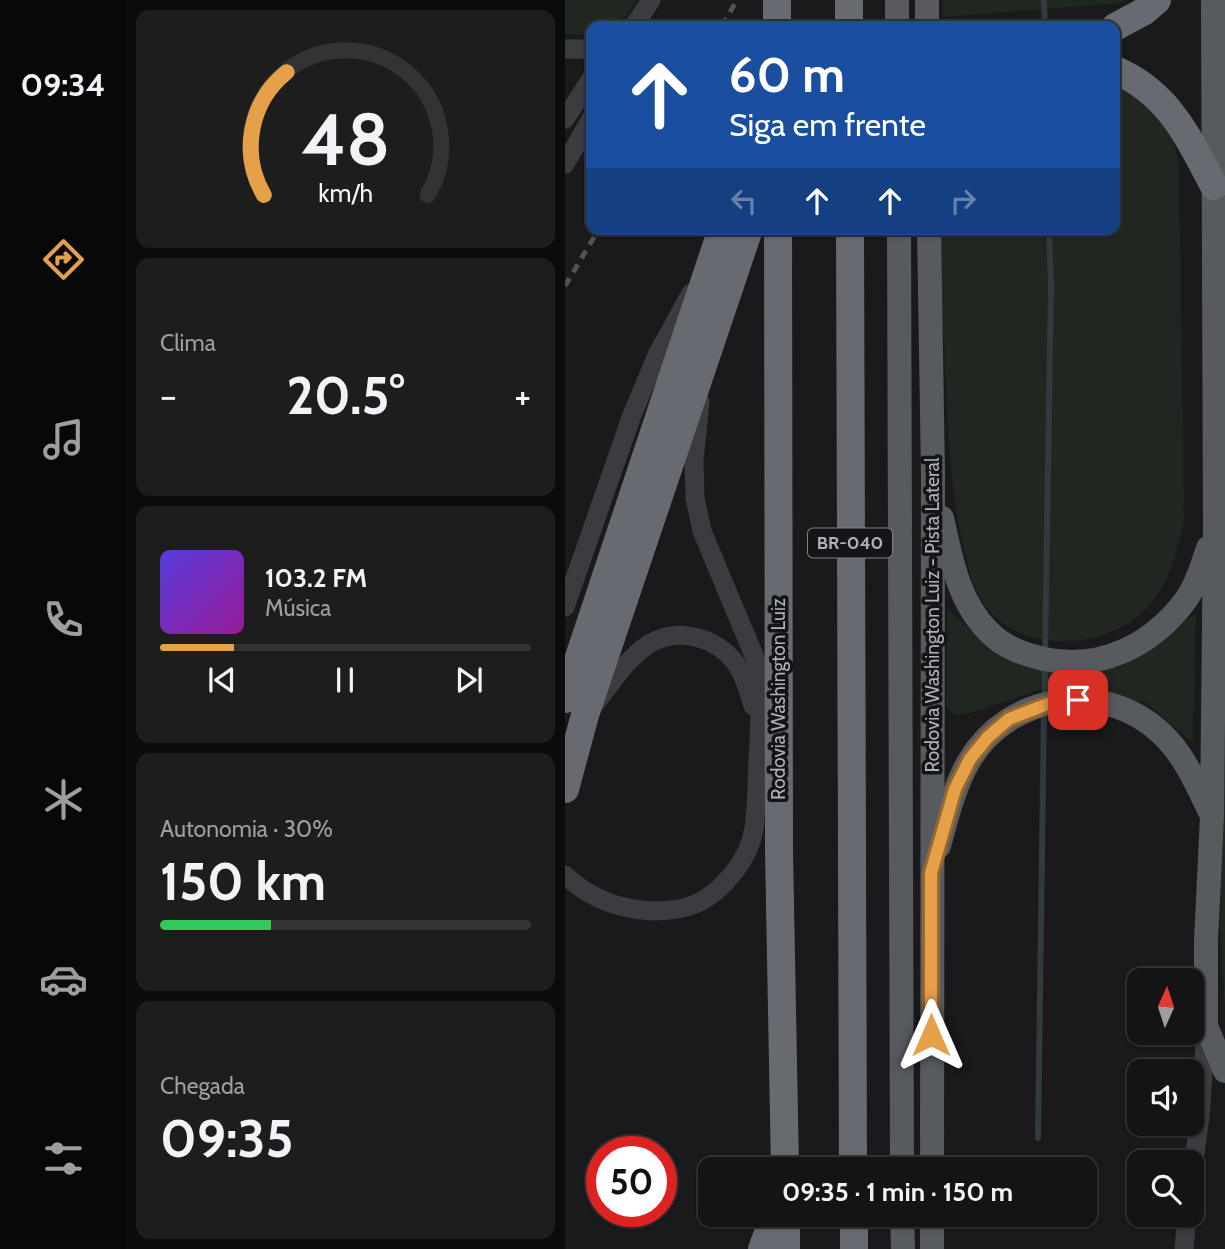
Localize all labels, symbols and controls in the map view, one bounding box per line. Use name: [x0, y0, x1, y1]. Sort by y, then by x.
text: 60 m: [729, 45, 845, 104]
icon: ahead: [614, 49, 705, 140]
text: 09:34: [21, 65, 105, 104]
text: 48: [301, 95, 390, 183]
text: Siga em frente: [729, 105, 926, 144]
text: km/h: [318, 178, 373, 208]
icon: left: [725, 182, 763, 220]
icon: ahead: [798, 182, 836, 220]
icon: ahead: [871, 182, 909, 220]
icon: right: [944, 182, 982, 220]
icon: directions: [39, 235, 88, 284]
text: Clima: [160, 329, 216, 357]
text: 20.5°: [286, 364, 405, 427]
text: −: [160, 372, 177, 419]
text: +: [514, 372, 531, 419]
icon: music: [39, 415, 88, 464]
street label: Rodovia Washington Luiz - Pista Lateral: [921, 457, 944, 772]
road number: BR-040: [808, 528, 892, 558]
text: 103.2 FM: [265, 562, 367, 594]
text: Música: [265, 594, 331, 622]
icon: phone: [39, 595, 88, 644]
street label: Rodovia Washington Luiz: [767, 598, 790, 800]
icon: previous: [203, 661, 241, 699]
icon: pause: [326, 661, 364, 699]
icon: next: [450, 661, 488, 699]
pin: [1048, 670, 1108, 730]
icon: arrive: [1059, 681, 1097, 719]
icon: climate: [39, 775, 88, 824]
text: Autonomia · 30%: [160, 815, 333, 843]
text: 150 km: [160, 850, 326, 913]
icon: car: [39, 955, 88, 1004]
north arrow: [1127, 968, 1204, 1045]
map controls: [1127, 968, 1204, 1227]
position arrow: [894, 998, 968, 1072]
button: sound: [1127, 1059, 1204, 1136]
text: Chegada: [160, 1072, 245, 1100]
text: 09:35: [160, 1107, 293, 1170]
icon: filters: [39, 1134, 88, 1183]
speed limit sign: 50: [586, 1136, 677, 1227]
button: search: [1127, 1150, 1204, 1227]
text: 09:35 · 1 min · 150 m: [782, 1176, 1013, 1208]

